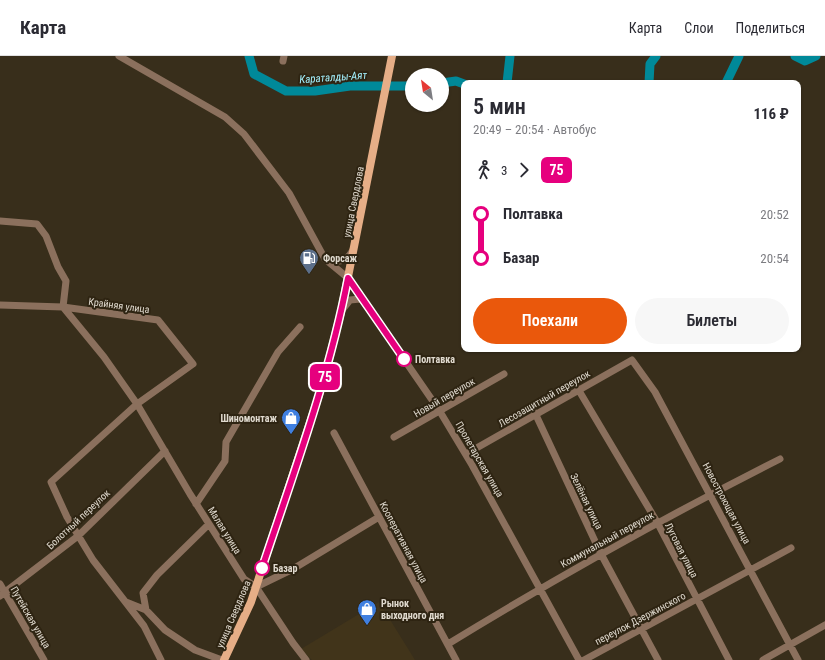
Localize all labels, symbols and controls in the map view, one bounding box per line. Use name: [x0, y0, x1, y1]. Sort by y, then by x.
text: Карта: [20, 16, 66, 39]
text: Карта: [629, 20, 662, 36]
text: Слои: [684, 20, 714, 36]
text: Поделиться: [736, 20, 805, 36]
north arrow: [405, 68, 449, 112]
map controls: [405, 68, 449, 112]
water label: Караталды-Аят: [299, 69, 368, 86]
text: 5 мин: [473, 94, 526, 119]
text: 116 ₽: [753, 105, 789, 123]
text: 20:49 – 20:54 · Автобус: [473, 122, 596, 137]
icon: walk: [473, 159, 495, 181]
icon: forward: [513, 159, 535, 181]
text: 75: [549, 162, 564, 178]
text: 3: [501, 163, 507, 178]
street label: улица Свердлова: [341, 165, 366, 238]
text: Полтавка: [503, 205, 563, 223]
text: 20:52: [760, 207, 789, 222]
fuel station icon: Форсаж: [298, 247, 320, 275]
text: Базар: [503, 249, 540, 267]
text: 20:54: [760, 251, 789, 266]
place label: Форсаж: [323, 253, 357, 264]
street label: Крайняя улица: [88, 296, 150, 315]
button: Поехали: [473, 298, 627, 344]
button: Билеты: [635, 298, 789, 344]
marker: Полтавка: [396, 351, 412, 367]
place label: Полтавка: [415, 354, 455, 365]
line badge: 75: [307, 364, 343, 390]
street label: Лесозащитный переулок: [497, 368, 592, 429]
text: 75: [318, 369, 332, 385]
street label: Новый переулок: [412, 375, 477, 419]
shop icon: Шиномонтаж: [280, 407, 302, 435]
place label: Шиномонтаж: [220, 413, 277, 424]
street label: Пролетарская улица: [453, 420, 506, 499]
street label: Новостроющая улица: [700, 461, 753, 546]
street label: Зелёная улица: [568, 471, 605, 531]
street label: Болотный переулок: [45, 487, 112, 551]
street label: Кооперативная улица: [377, 500, 430, 585]
street label: Малая улица: [206, 505, 244, 556]
street label: Коммунальный переулок: [559, 509, 656, 570]
street label: Луговая улица: [663, 521, 700, 580]
marker: Базар: [254, 560, 270, 576]
place label: Базар: [273, 563, 297, 574]
street label: улица Свердлова: [214, 579, 253, 649]
street label: Путейская улица: [8, 584, 53, 650]
street label: переулок Дзержинского: [593, 590, 687, 647]
shop icon: Рынок выходного дня: [356, 598, 378, 626]
place label: Рынок выходного дня: [381, 598, 444, 621]

